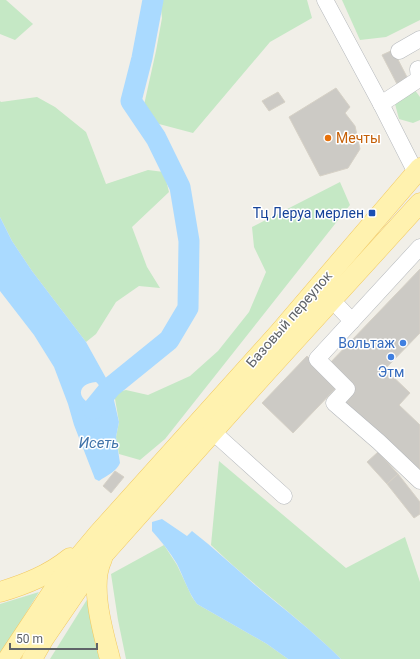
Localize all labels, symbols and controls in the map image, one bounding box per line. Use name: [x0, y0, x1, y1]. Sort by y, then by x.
place label: Мечты: [336, 130, 381, 146]
marker: Мечты: [323, 133, 333, 143]
place label: Тц Леруа мерлен: [253, 205, 364, 221]
marker: Тц Леруа мерлен: [367, 208, 377, 218]
street label: Базовый переулок: [243, 267, 336, 371]
place label: Вольтаж: [338, 335, 395, 351]
marker: Вольтаж: [398, 338, 408, 348]
marker: Этм: [386, 352, 396, 362]
place label: Этм: [378, 364, 404, 380]
water label: Исеть: [79, 434, 119, 452]
scale bar: [10, 625, 97, 651]
text: 50 m: [16, 632, 43, 646]

